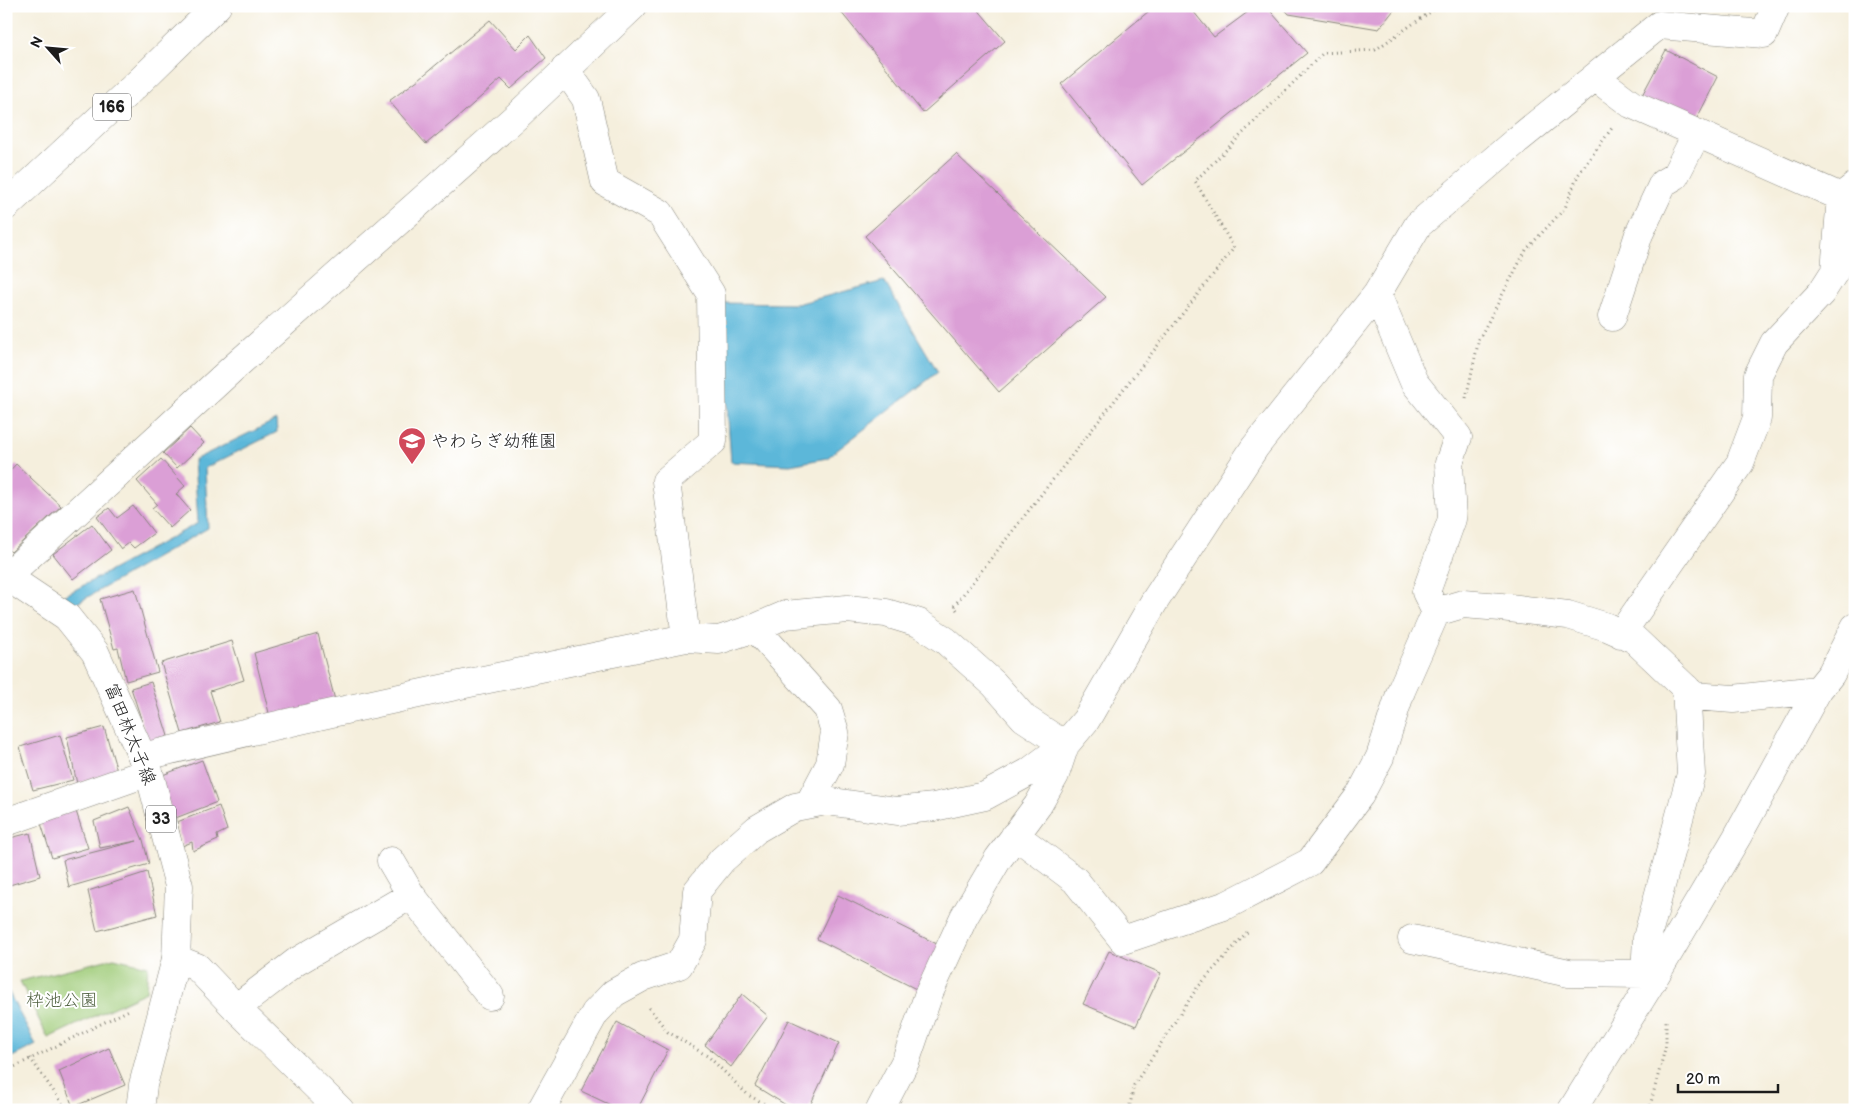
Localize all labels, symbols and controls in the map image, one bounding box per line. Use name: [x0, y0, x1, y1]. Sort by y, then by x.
north arrow: [22, 22, 72, 72]
text: N: [27, 34, 47, 51]
road number: 166: [93, 94, 131, 120]
school or university icon: やわらぎ幼稚園: [397, 426, 427, 465]
place label: やわらぎ幼稚園: [431, 431, 557, 452]
street label: 富田林太子線: [100, 680, 160, 788]
road number: 33: [146, 806, 176, 832]
park label: 枠池公園: [26, 990, 98, 1011]
scale bar: [1678, 1061, 1778, 1093]
text: 20 m: [1686, 1070, 1720, 1089]

